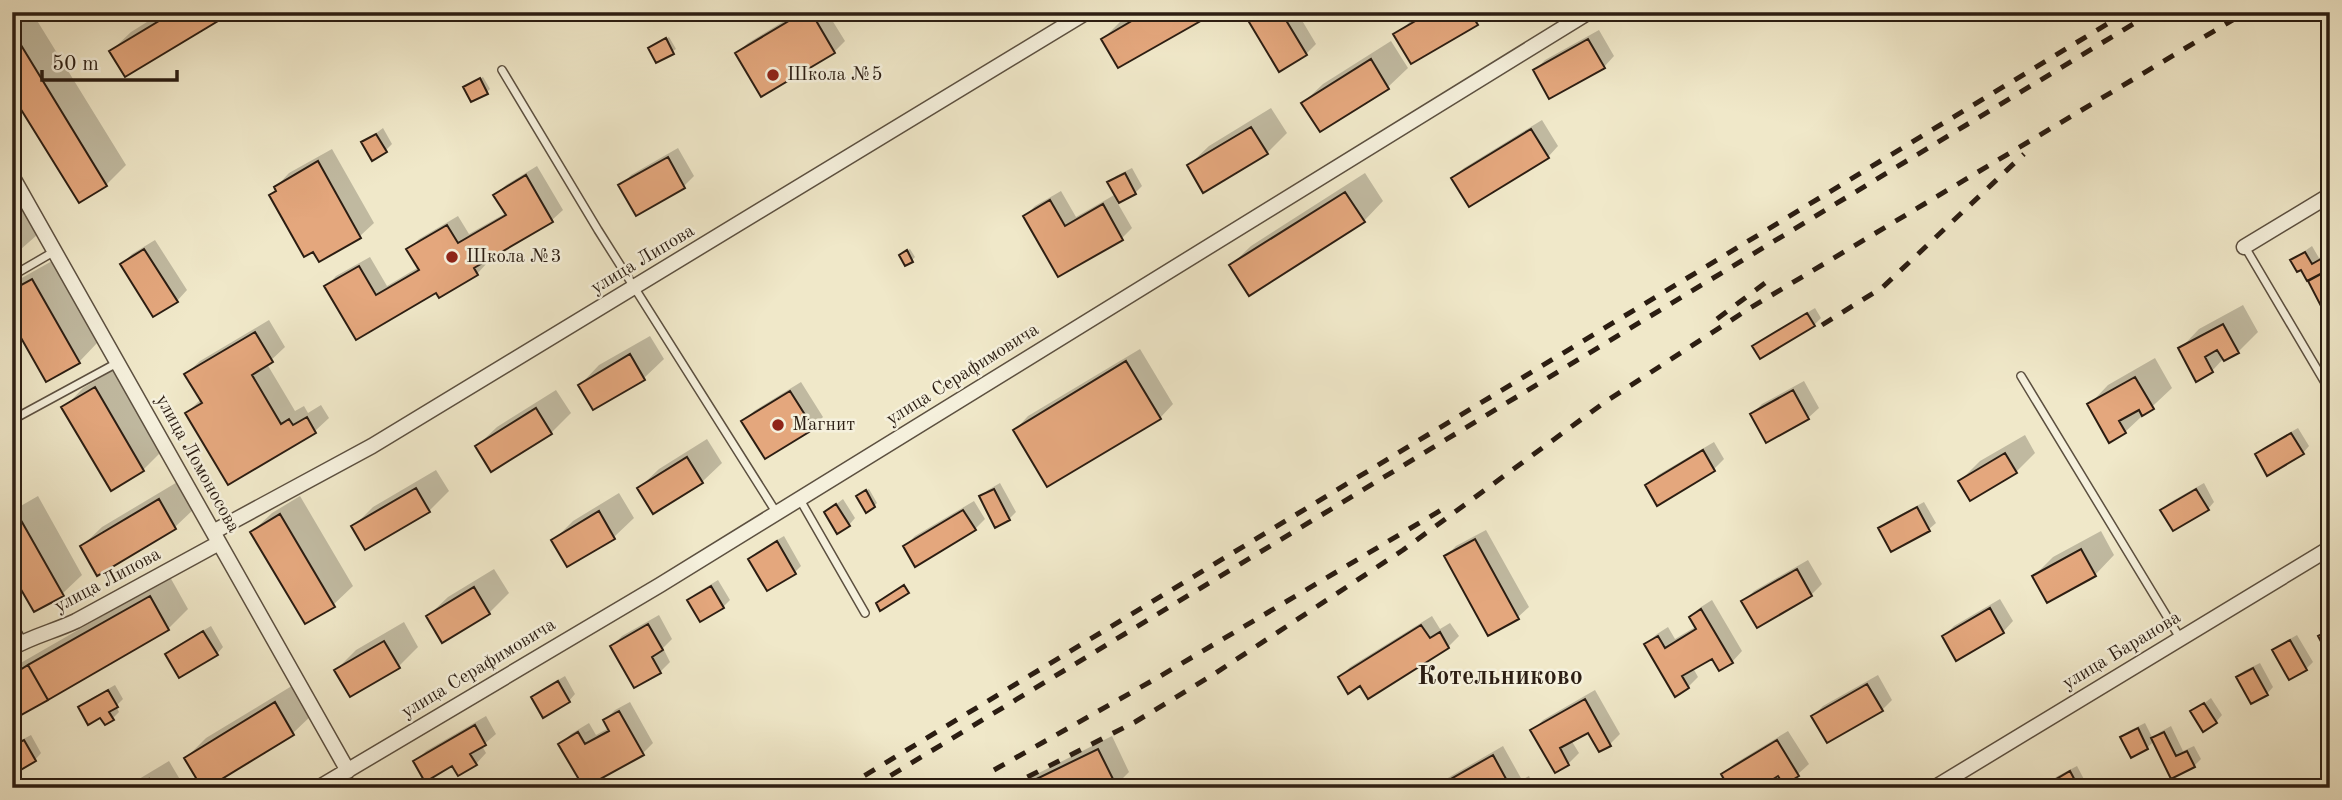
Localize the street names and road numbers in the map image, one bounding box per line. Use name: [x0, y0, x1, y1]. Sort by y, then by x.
street label: улица Липова: [588, 221, 699, 298]
street label: улица Серафимовича: [883, 320, 1043, 430]
street label: улица Ломоносова: [151, 392, 243, 537]
street label: улица Липова: [52, 545, 165, 617]
street label: улица Баранова: [2060, 608, 2185, 694]
street label: улица Серафимовича: [399, 615, 560, 722]

